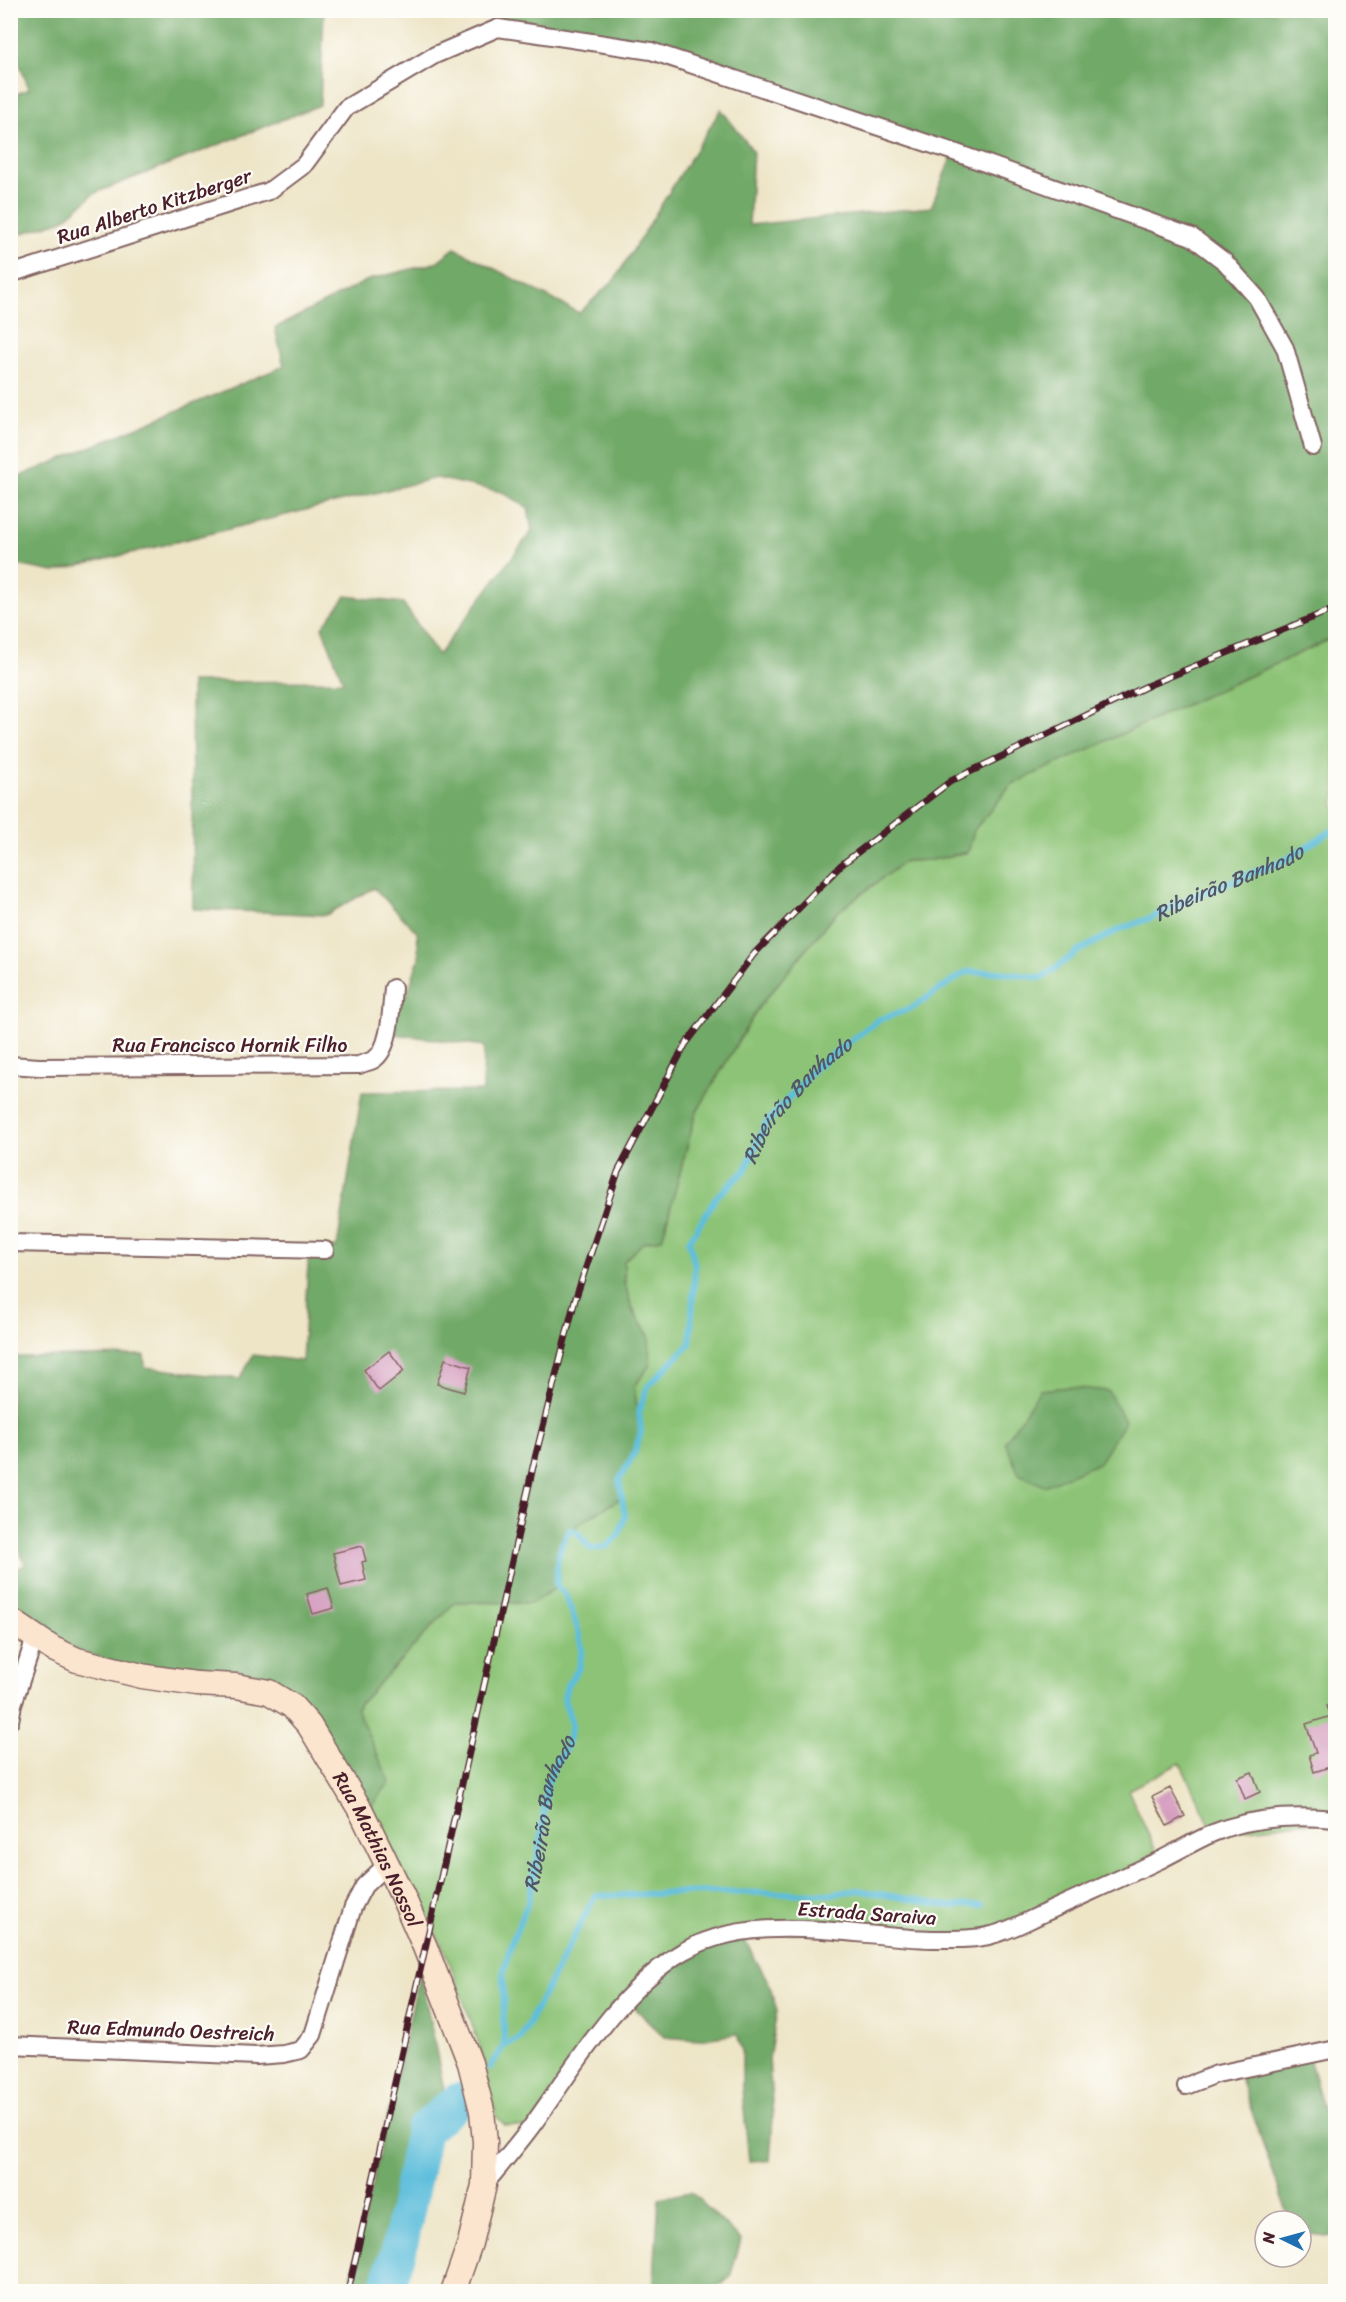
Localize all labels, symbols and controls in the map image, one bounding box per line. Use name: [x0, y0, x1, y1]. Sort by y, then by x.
street label: Rua Alberto Kitzberger: [52, 158, 258, 254]
water label: Ribeirão Banhado: [1147, 832, 1314, 932]
water label: Ribeirão Banhado: [731, 1025, 863, 1170]
street label: Rua Francisco Hornik Filho: [113, 1028, 348, 1063]
water label: Ribeirão Banhado: [512, 1730, 588, 1895]
street label: Rua Mathias Nossol: [323, 1764, 431, 1934]
street label: Estrada Saraiva: [797, 1891, 937, 1936]
street label: Rua Edmundo Oestreich: [67, 2009, 275, 2052]
north arrow: [1253, 2209, 1313, 2269]
text: N: [1254, 2230, 1284, 2246]

